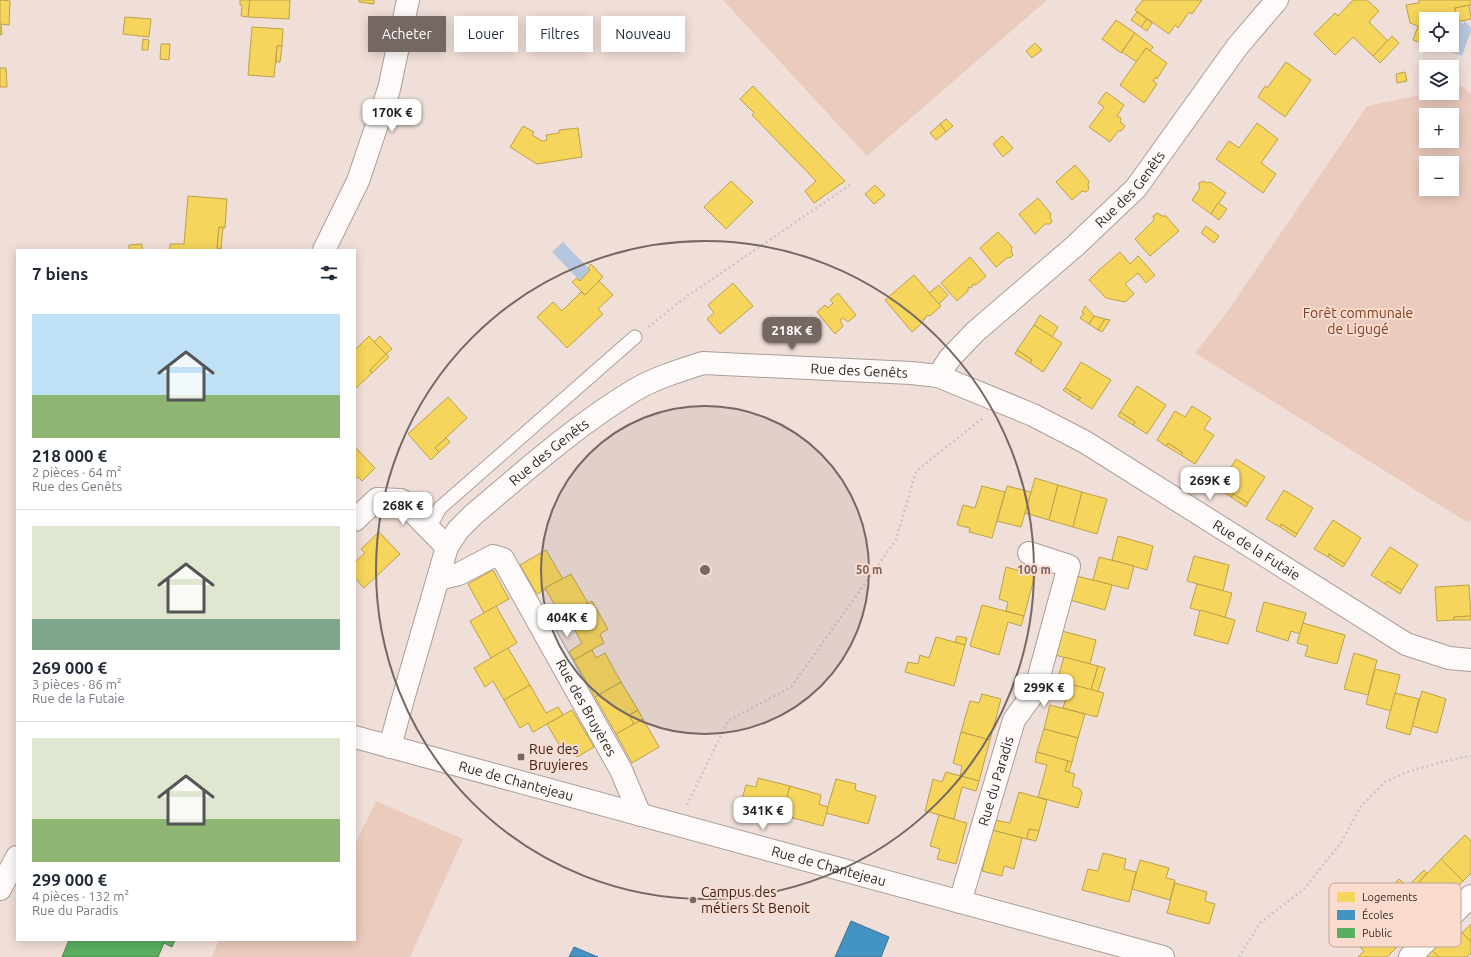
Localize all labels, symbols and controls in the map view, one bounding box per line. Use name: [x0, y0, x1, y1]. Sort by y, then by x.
map controls: [1419, 12, 1459, 196]
button: locate: [1419, 12, 1459, 52]
chip: Acheter: [368, 16, 446, 52]
chip: Louer: [454, 16, 518, 52]
chip: Filtres: [526, 16, 593, 52]
chip: Nouveau: [601, 16, 685, 52]
button: layers: [1419, 60, 1459, 100]
pin: 170K €: [359, 99, 425, 133]
text: 170K €: [371, 105, 413, 119]
button: +: [1419, 108, 1459, 148]
street label: Rue des Genêts: [1092, 148, 1168, 231]
button: −: [1419, 156, 1459, 196]
icon: filters: [318, 262, 340, 284]
text: 7 biens: [32, 264, 88, 283]
park label: Forêt communale de Ligugé: [1303, 305, 1413, 337]
pin: 218K €: [759, 317, 825, 351]
text: 218K €: [771, 323, 813, 337]
icon: home: [150, 340, 222, 412]
street label: Rue des Genêts: [810, 360, 908, 381]
street label: Rue des Genêts: [506, 415, 592, 489]
text: 218 000 €: [32, 446, 107, 465]
text: 2 pièces · 64 m²: [32, 465, 122, 479]
pin: 269K €: [1177, 467, 1243, 501]
text: 269K €: [1189, 473, 1231, 487]
text: Rue des Genêts: [32, 479, 122, 493]
pin: 268K €: [370, 492, 436, 526]
text: 268K €: [382, 498, 424, 512]
street label: Rue de la Futaie: [1210, 517, 1303, 583]
icon: home: [150, 552, 222, 624]
centre of rings: [698, 563, 712, 577]
text: 50 m: [856, 563, 882, 576]
text: 100 m: [1017, 563, 1051, 576]
pin: 404K €: [534, 604, 600, 638]
text: 404K €: [546, 610, 588, 624]
street label: Rue des Bruyères: [553, 656, 620, 759]
text: 269 000 €: [32, 658, 107, 677]
pin: 299K €: [1011, 674, 1077, 708]
text: 3 pièces · 86 m²: [32, 677, 122, 691]
text: 299K €: [1023, 680, 1065, 694]
text: Rue de la Futaie: [32, 691, 125, 705]
street label: Rue du Paradis: [975, 734, 1017, 828]
place label: Rue des Bruyieres: [529, 741, 588, 773]
marker: Rue des Bruyieres: [516, 752, 526, 762]
street label: Rue de Chantejeau: [457, 758, 575, 804]
icon: home: [150, 764, 222, 836]
pin: 341K €: [730, 797, 796, 831]
text: 341K €: [742, 803, 784, 817]
street label: Rue de Chantejeau: [770, 843, 888, 889]
text: 299 000 €: [32, 870, 107, 889]
legend: [1329, 883, 1461, 947]
place label: Campus des métiers St Benoit: [701, 884, 810, 916]
text: 4 pièces · 132 m²: [32, 889, 129, 903]
text: Logements: [1362, 891, 1418, 903]
marker: Campus des métiers St Benoit: [688, 895, 698, 905]
text: Rue du Paradis: [32, 903, 118, 917]
text: Écoles: [1362, 908, 1394, 921]
text: Public: [1362, 927, 1392, 939]

